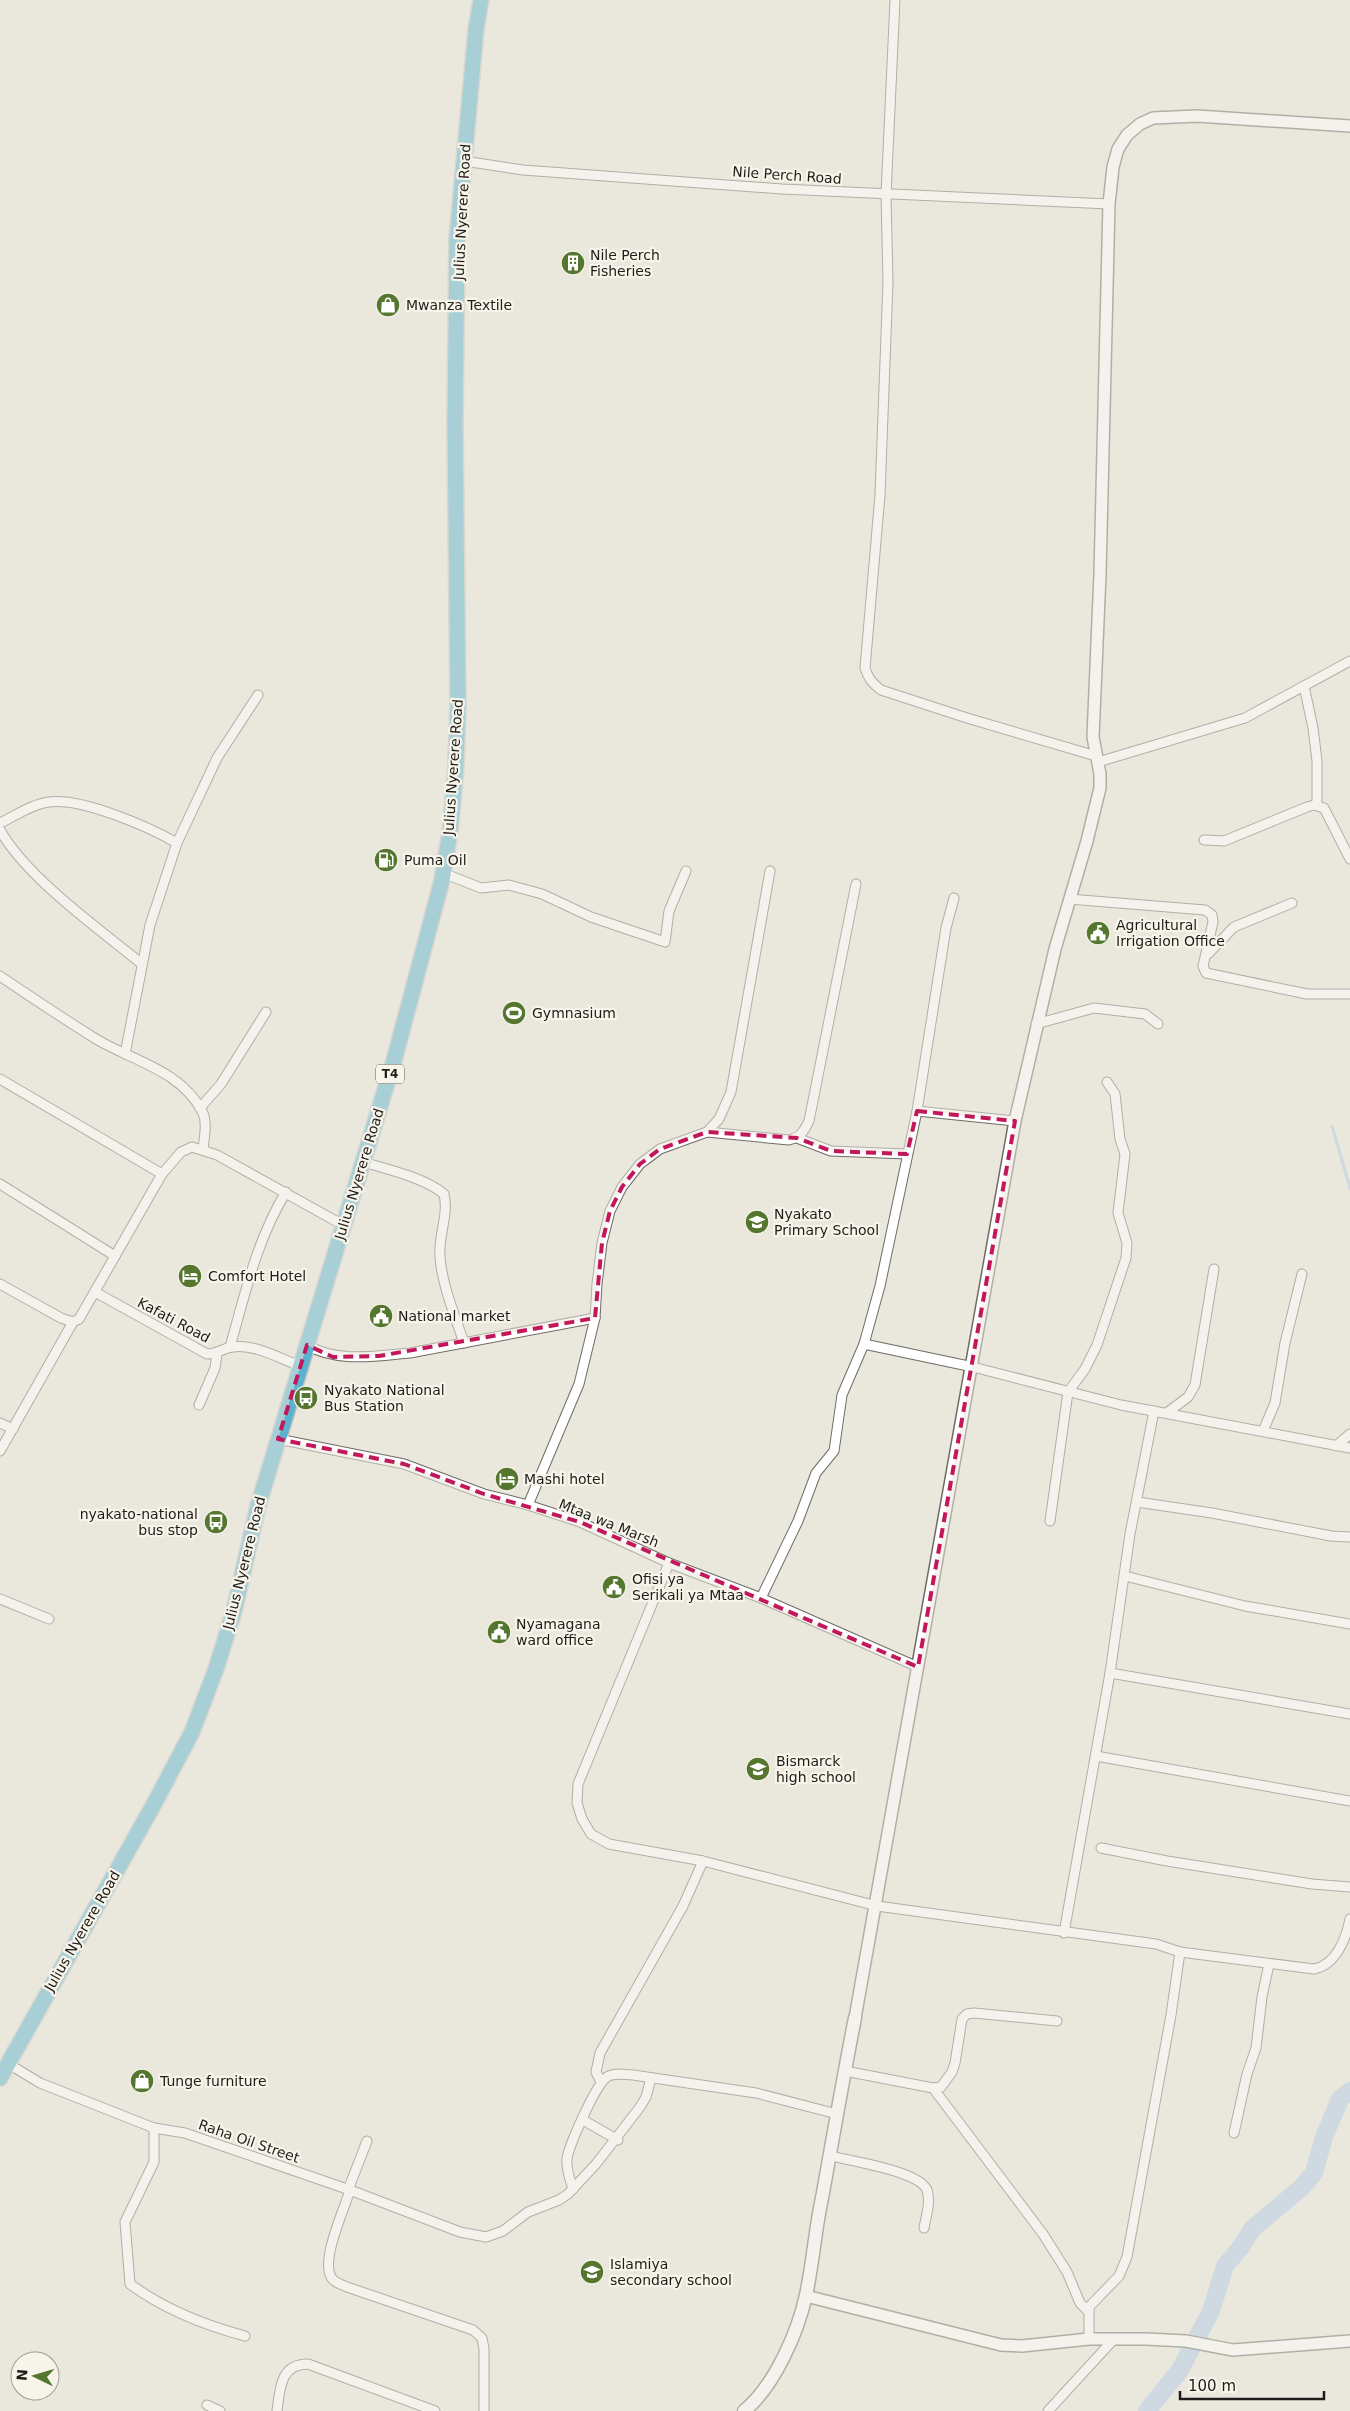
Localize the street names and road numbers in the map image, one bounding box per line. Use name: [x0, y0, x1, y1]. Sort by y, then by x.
street label: Julius Nyerere Road: [450, 143, 474, 282]
street label: Nile Perch Road: [732, 163, 842, 187]
street label: Julius Nyerere Road: [440, 698, 466, 837]
road number: T4: [376, 1064, 404, 1084]
street label: Julius Nyerere Road: [331, 1106, 387, 1243]
street label: Kafati Road: [135, 1294, 213, 1346]
street label: Julius Nyerere Road: [219, 1495, 268, 1632]
street label: Mtaa wa Marsh: [557, 1496, 661, 1550]
street label: Julius Nyerere Road: [40, 1868, 123, 1995]
street label: Raha Oil Street: [196, 2116, 302, 2166]

